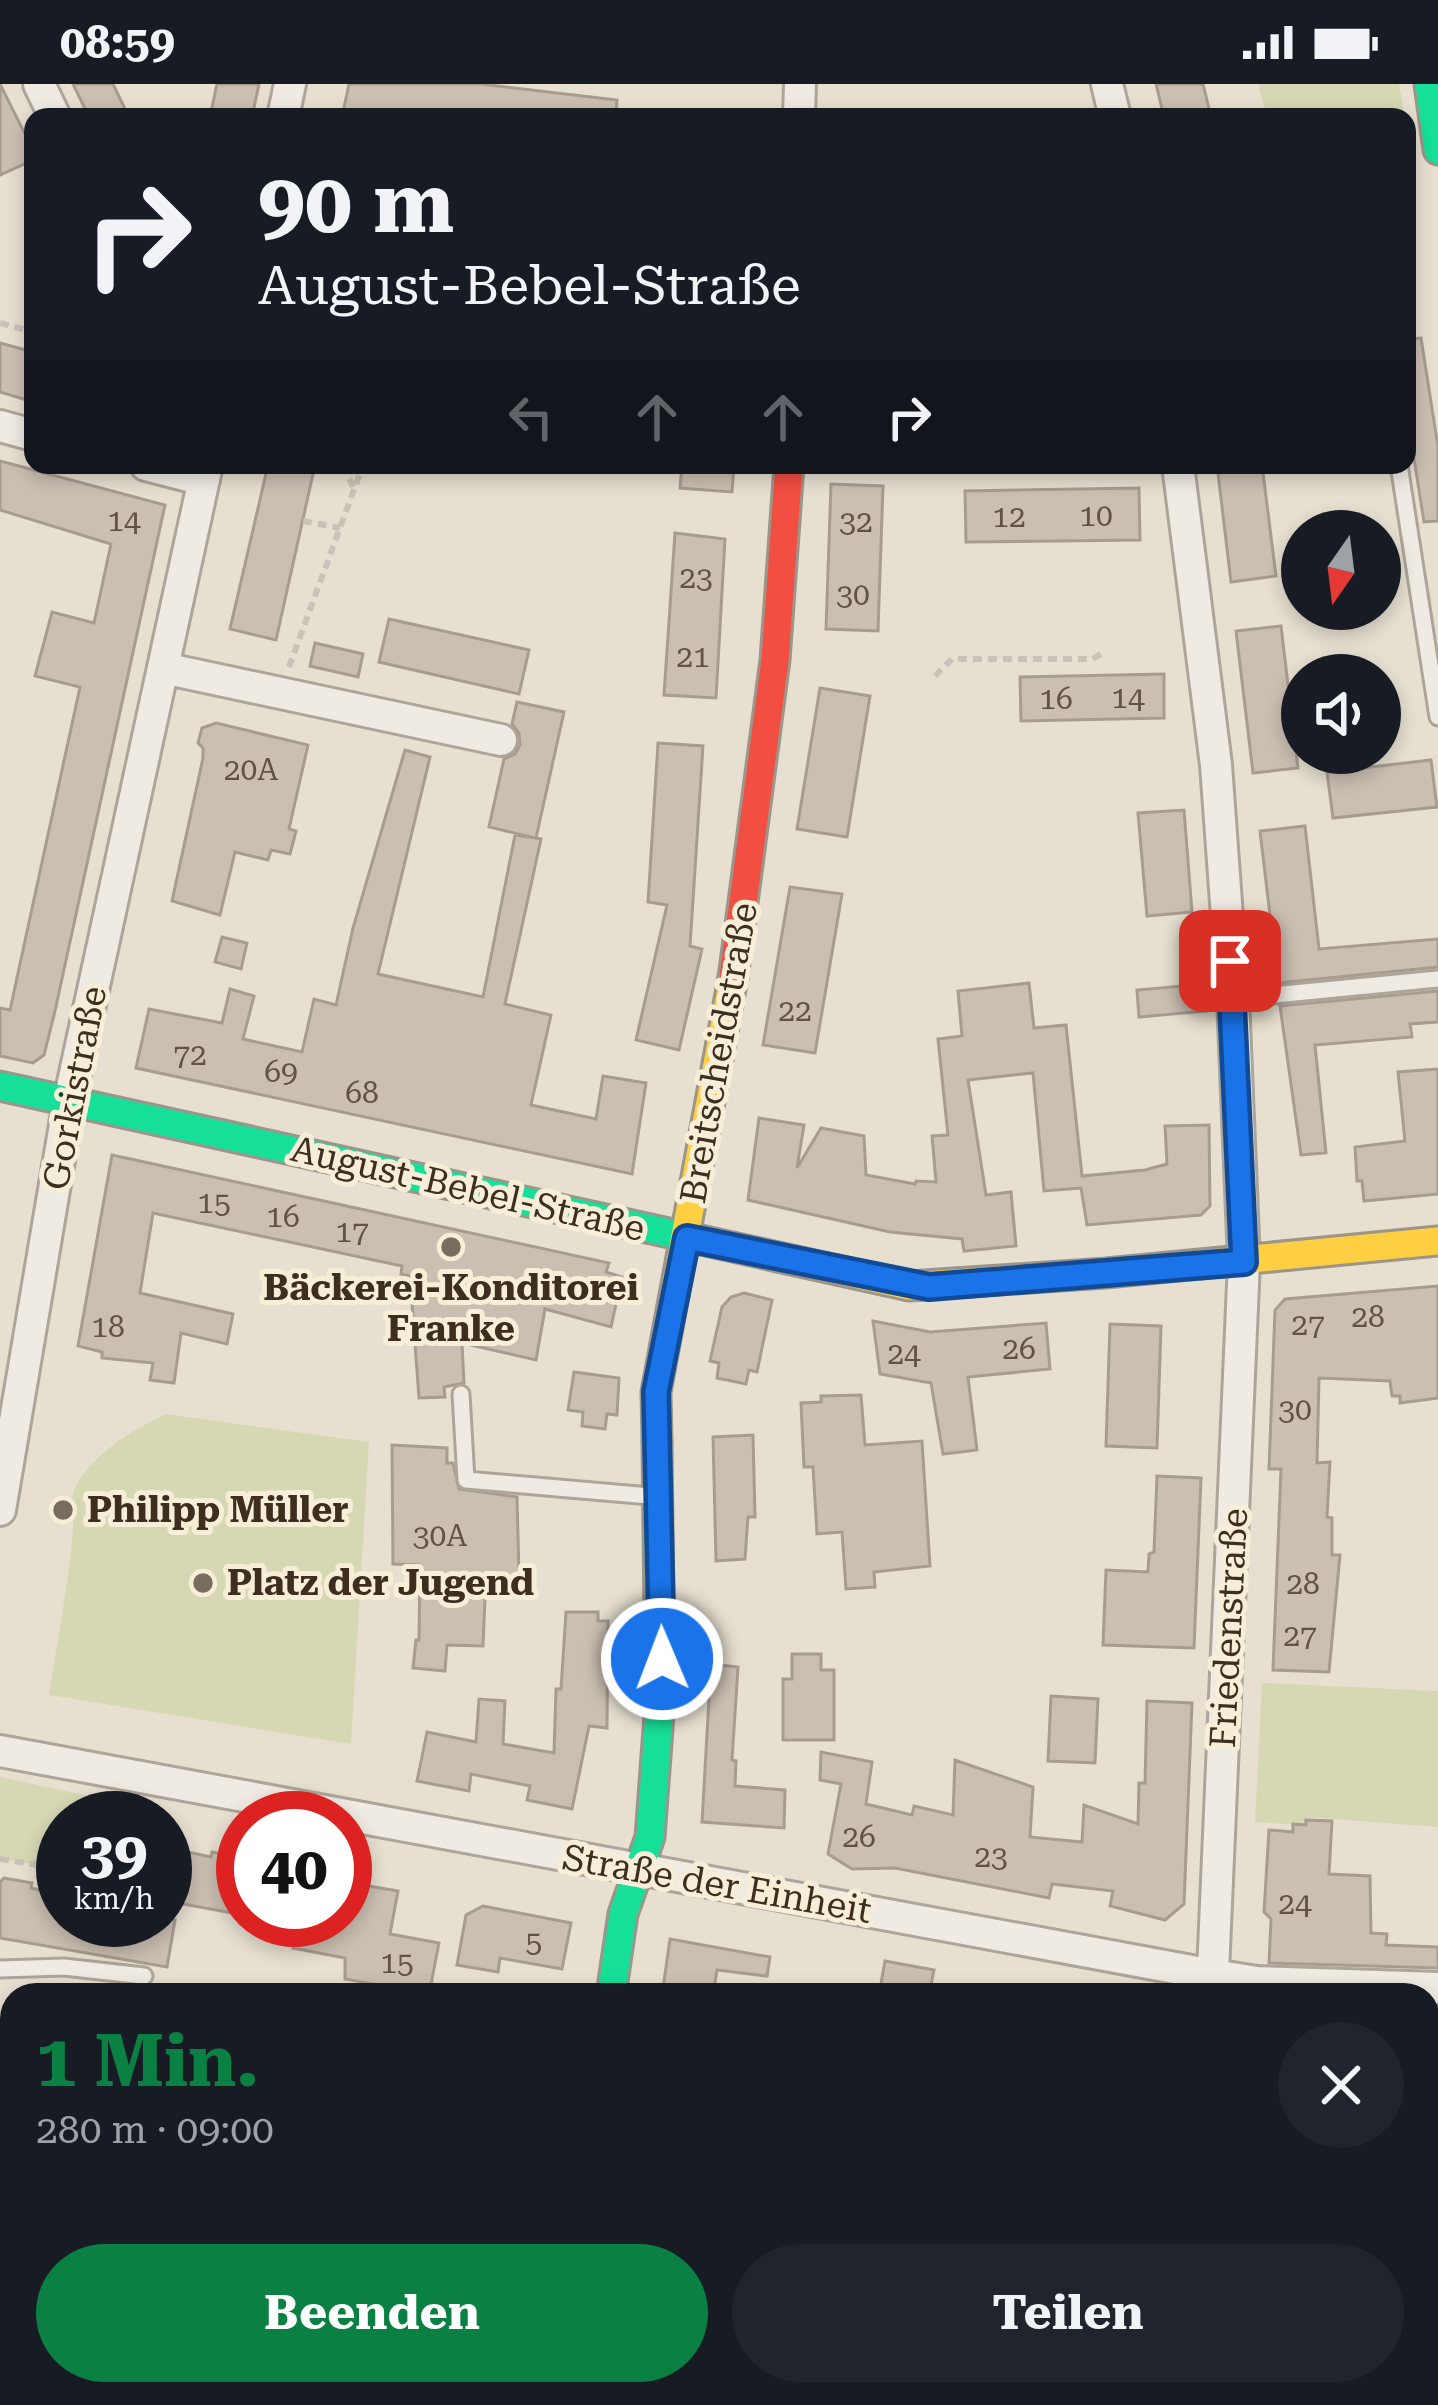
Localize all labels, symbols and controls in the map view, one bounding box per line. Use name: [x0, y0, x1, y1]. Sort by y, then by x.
text: 08:59: [60, 16, 175, 69]
text: 90 m: [258, 154, 454, 252]
icon: right: [60, 156, 216, 312]
text: August-Bebel-Straße: [258, 254, 801, 317]
icon: left: [498, 384, 564, 450]
icon: ahead: [624, 384, 690, 450]
icon: ahead: [750, 384, 816, 450]
icon: right: [876, 384, 942, 450]
house number: 10: [1079, 498, 1113, 533]
house number: 12: [992, 499, 1026, 534]
house number: 14: [107, 503, 141, 538]
house number: 32: [839, 504, 873, 539]
north arrow: [1281, 510, 1401, 630]
map controls: [1281, 510, 1401, 774]
house number: 23: [679, 560, 713, 595]
house number: 30: [836, 577, 870, 612]
house number: 21: [676, 639, 710, 674]
button: sound: [1281, 654, 1401, 774]
house number: 14: [1111, 680, 1145, 715]
house number: 16: [1039, 681, 1073, 716]
house number: 20A: [224, 752, 278, 787]
street label: Breitscheidstraße: [672, 899, 766, 1207]
pin: [1179, 910, 1281, 1012]
icon: arrive: [1197, 928, 1263, 994]
street label: Gorkistraße: [35, 982, 115, 1194]
house number: 22: [778, 993, 812, 1028]
house number: 72: [173, 1037, 207, 1072]
house number: 69: [264, 1054, 298, 1089]
house number: 68: [345, 1075, 379, 1110]
street label: August-Bebel-Straße: [287, 1128, 649, 1250]
house number: 15: [197, 1185, 231, 1220]
house number: 16: [266, 1199, 300, 1234]
house number: 17: [335, 1214, 369, 1249]
marker: Bäckerei-Konditorei Franke: [438, 1234, 464, 1260]
place label: Bäckerei-Konditorei Franke: [263, 1267, 639, 1350]
house number: 28: [1351, 1299, 1385, 1334]
house number: 27: [1291, 1307, 1325, 1342]
house number: 18: [91, 1309, 125, 1344]
house number: 26: [1002, 1331, 1036, 1366]
house number: 24: [887, 1336, 921, 1371]
house number: 30: [1278, 1392, 1312, 1427]
place label: Philipp Müller: [87, 1489, 349, 1531]
marker: Philipp Müller: [50, 1497, 76, 1523]
street label: Friedenstraße: [1202, 1507, 1256, 1749]
house number: 30A: [413, 1518, 467, 1553]
place label: Platz der Jugend: [227, 1562, 534, 1604]
house number: 28: [1286, 1566, 1320, 1601]
marker: Platz der Jugend: [190, 1570, 216, 1596]
position arrow: [599, 1596, 725, 1722]
house number: 27: [1283, 1618, 1317, 1653]
speed limit sign: 40: [216, 1791, 372, 1947]
text: 39: [80, 1818, 148, 1889]
house number: 26: [842, 1819, 876, 1854]
street label: Straße der Einheit: [559, 1836, 875, 1932]
house number: 23: [974, 1839, 1008, 1874]
text: km/h: [74, 1881, 154, 1916]
house number: 24: [1278, 1886, 1312, 1921]
house number: 5: [526, 1924, 542, 1959]
house number: 15: [380, 1945, 414, 1980]
text: 1 Min.: [36, 2019, 259, 2104]
button: close: [1278, 2022, 1404, 2148]
text: 280 m · 09:00: [36, 2107, 274, 2153]
button: Beenden: [36, 2244, 708, 2382]
button: Teilen: [732, 2244, 1404, 2382]

